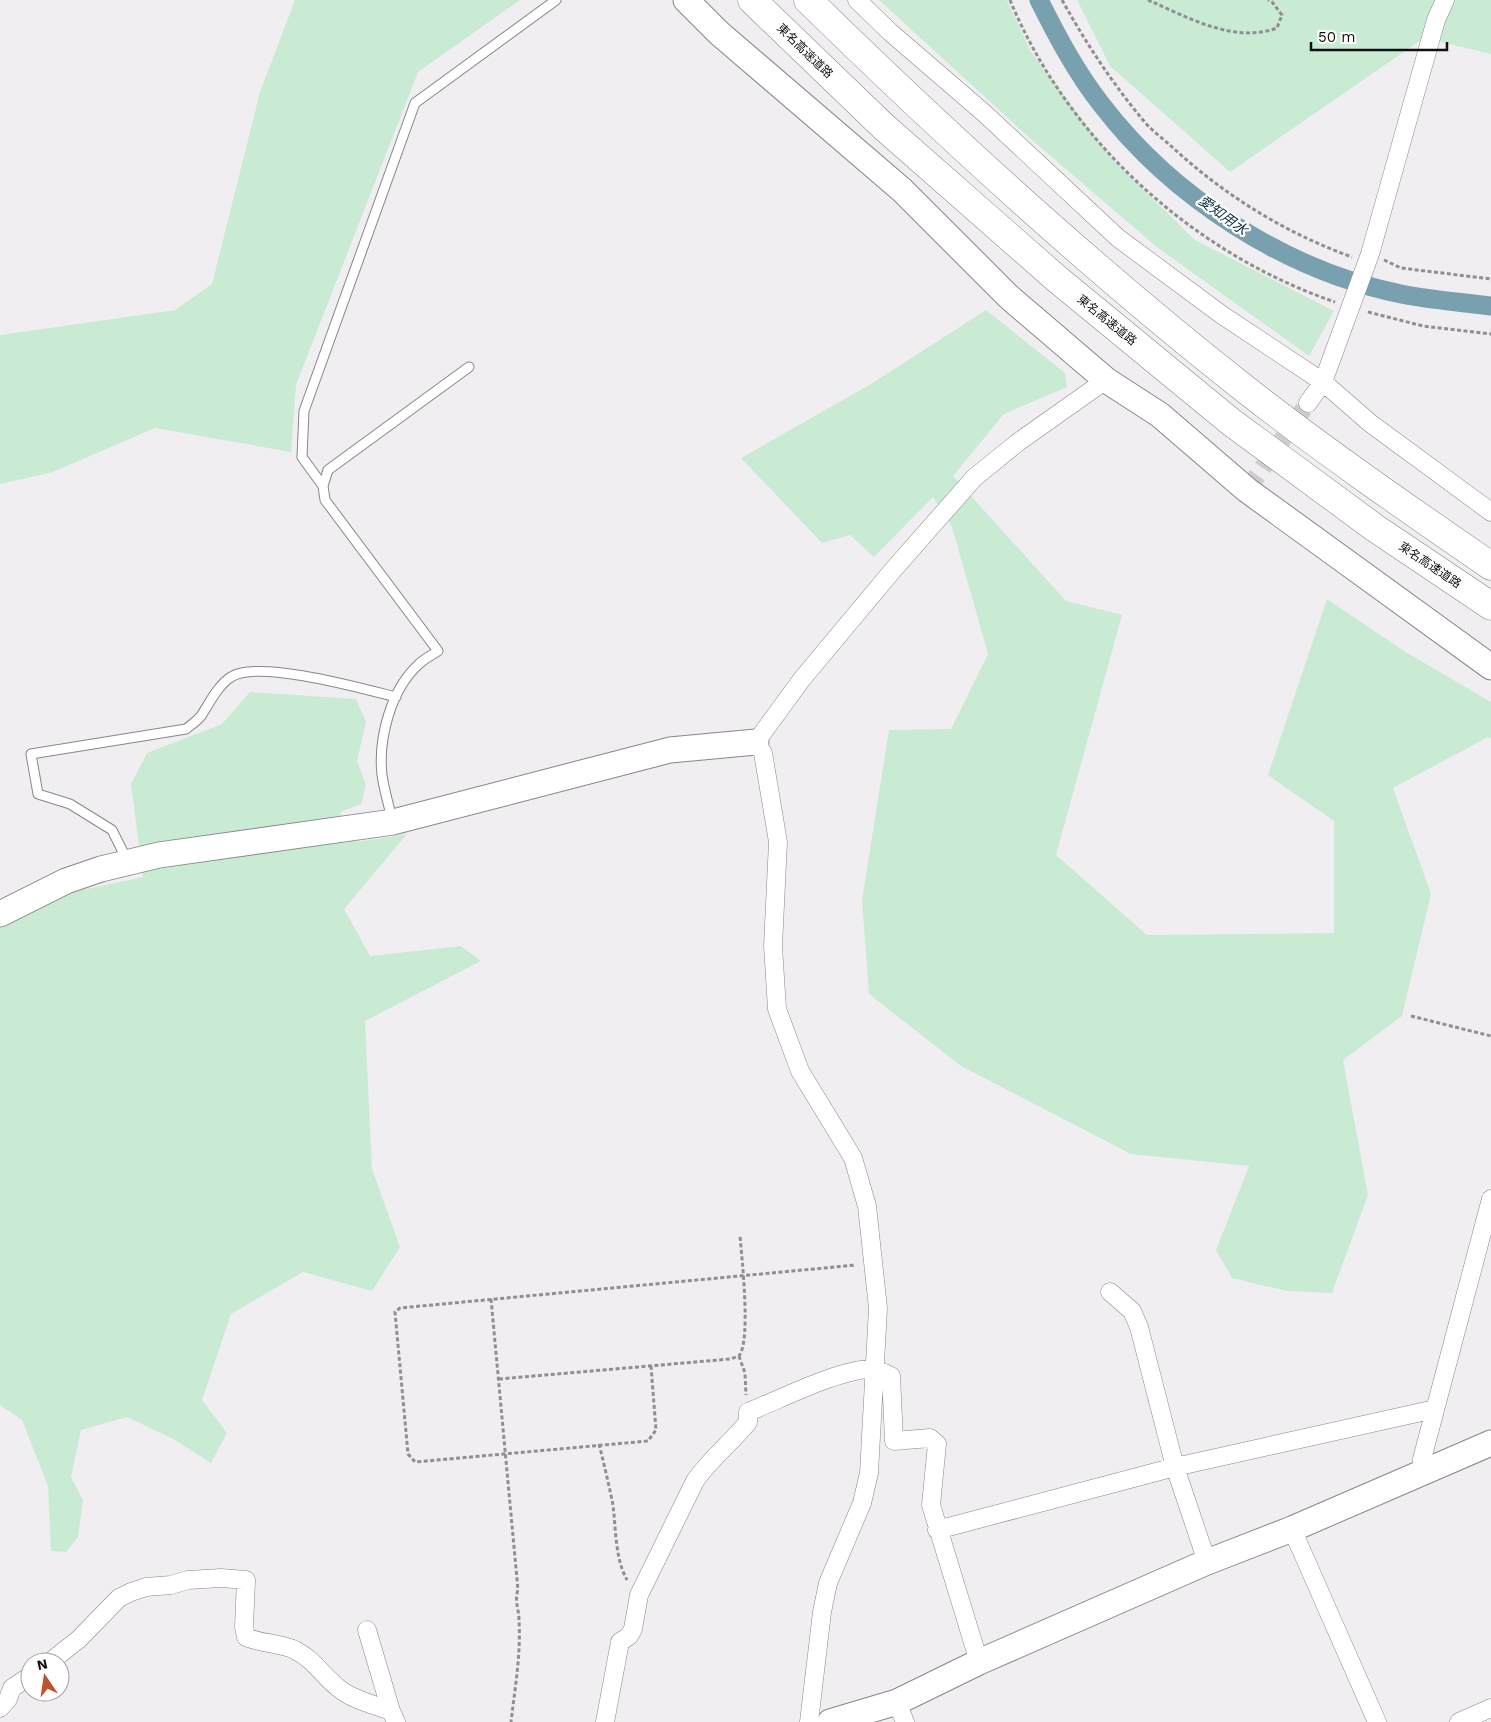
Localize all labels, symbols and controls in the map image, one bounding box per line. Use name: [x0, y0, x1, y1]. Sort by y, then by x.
scale bar: [1311, 20, 1447, 52]
street label: 東名高速道路: [774, 21, 836, 81]
text: 50 m: [1318, 28, 1355, 46]
water label: 愛知用水: [1196, 192, 1252, 239]
street label: 東名高速道路: [1075, 292, 1139, 348]
street label: 東名高速道路: [1396, 539, 1464, 591]
north arrow: [20, 1652, 70, 1702]
text: N: [35, 1655, 49, 1673]

